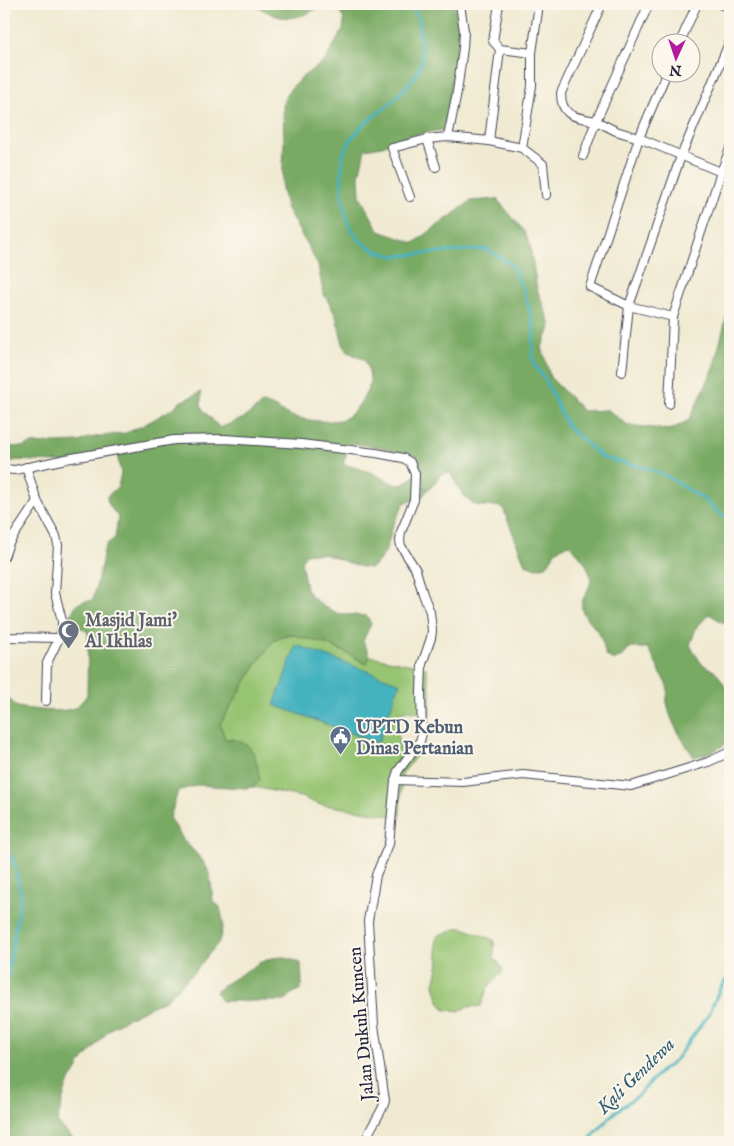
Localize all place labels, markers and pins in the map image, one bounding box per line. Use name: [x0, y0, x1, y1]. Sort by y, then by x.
place label: Masjid Jami' Al Ikhlas: [84, 610, 177, 654]
mosque icon: Masjid Jami' Al Ikhlas: [57, 618, 81, 649]
place label: UPTD Kebun Dinas Pertanian: [355, 717, 474, 761]
public building icon: UPTD Kebun Dinas Pertanian: [328, 725, 352, 756]

